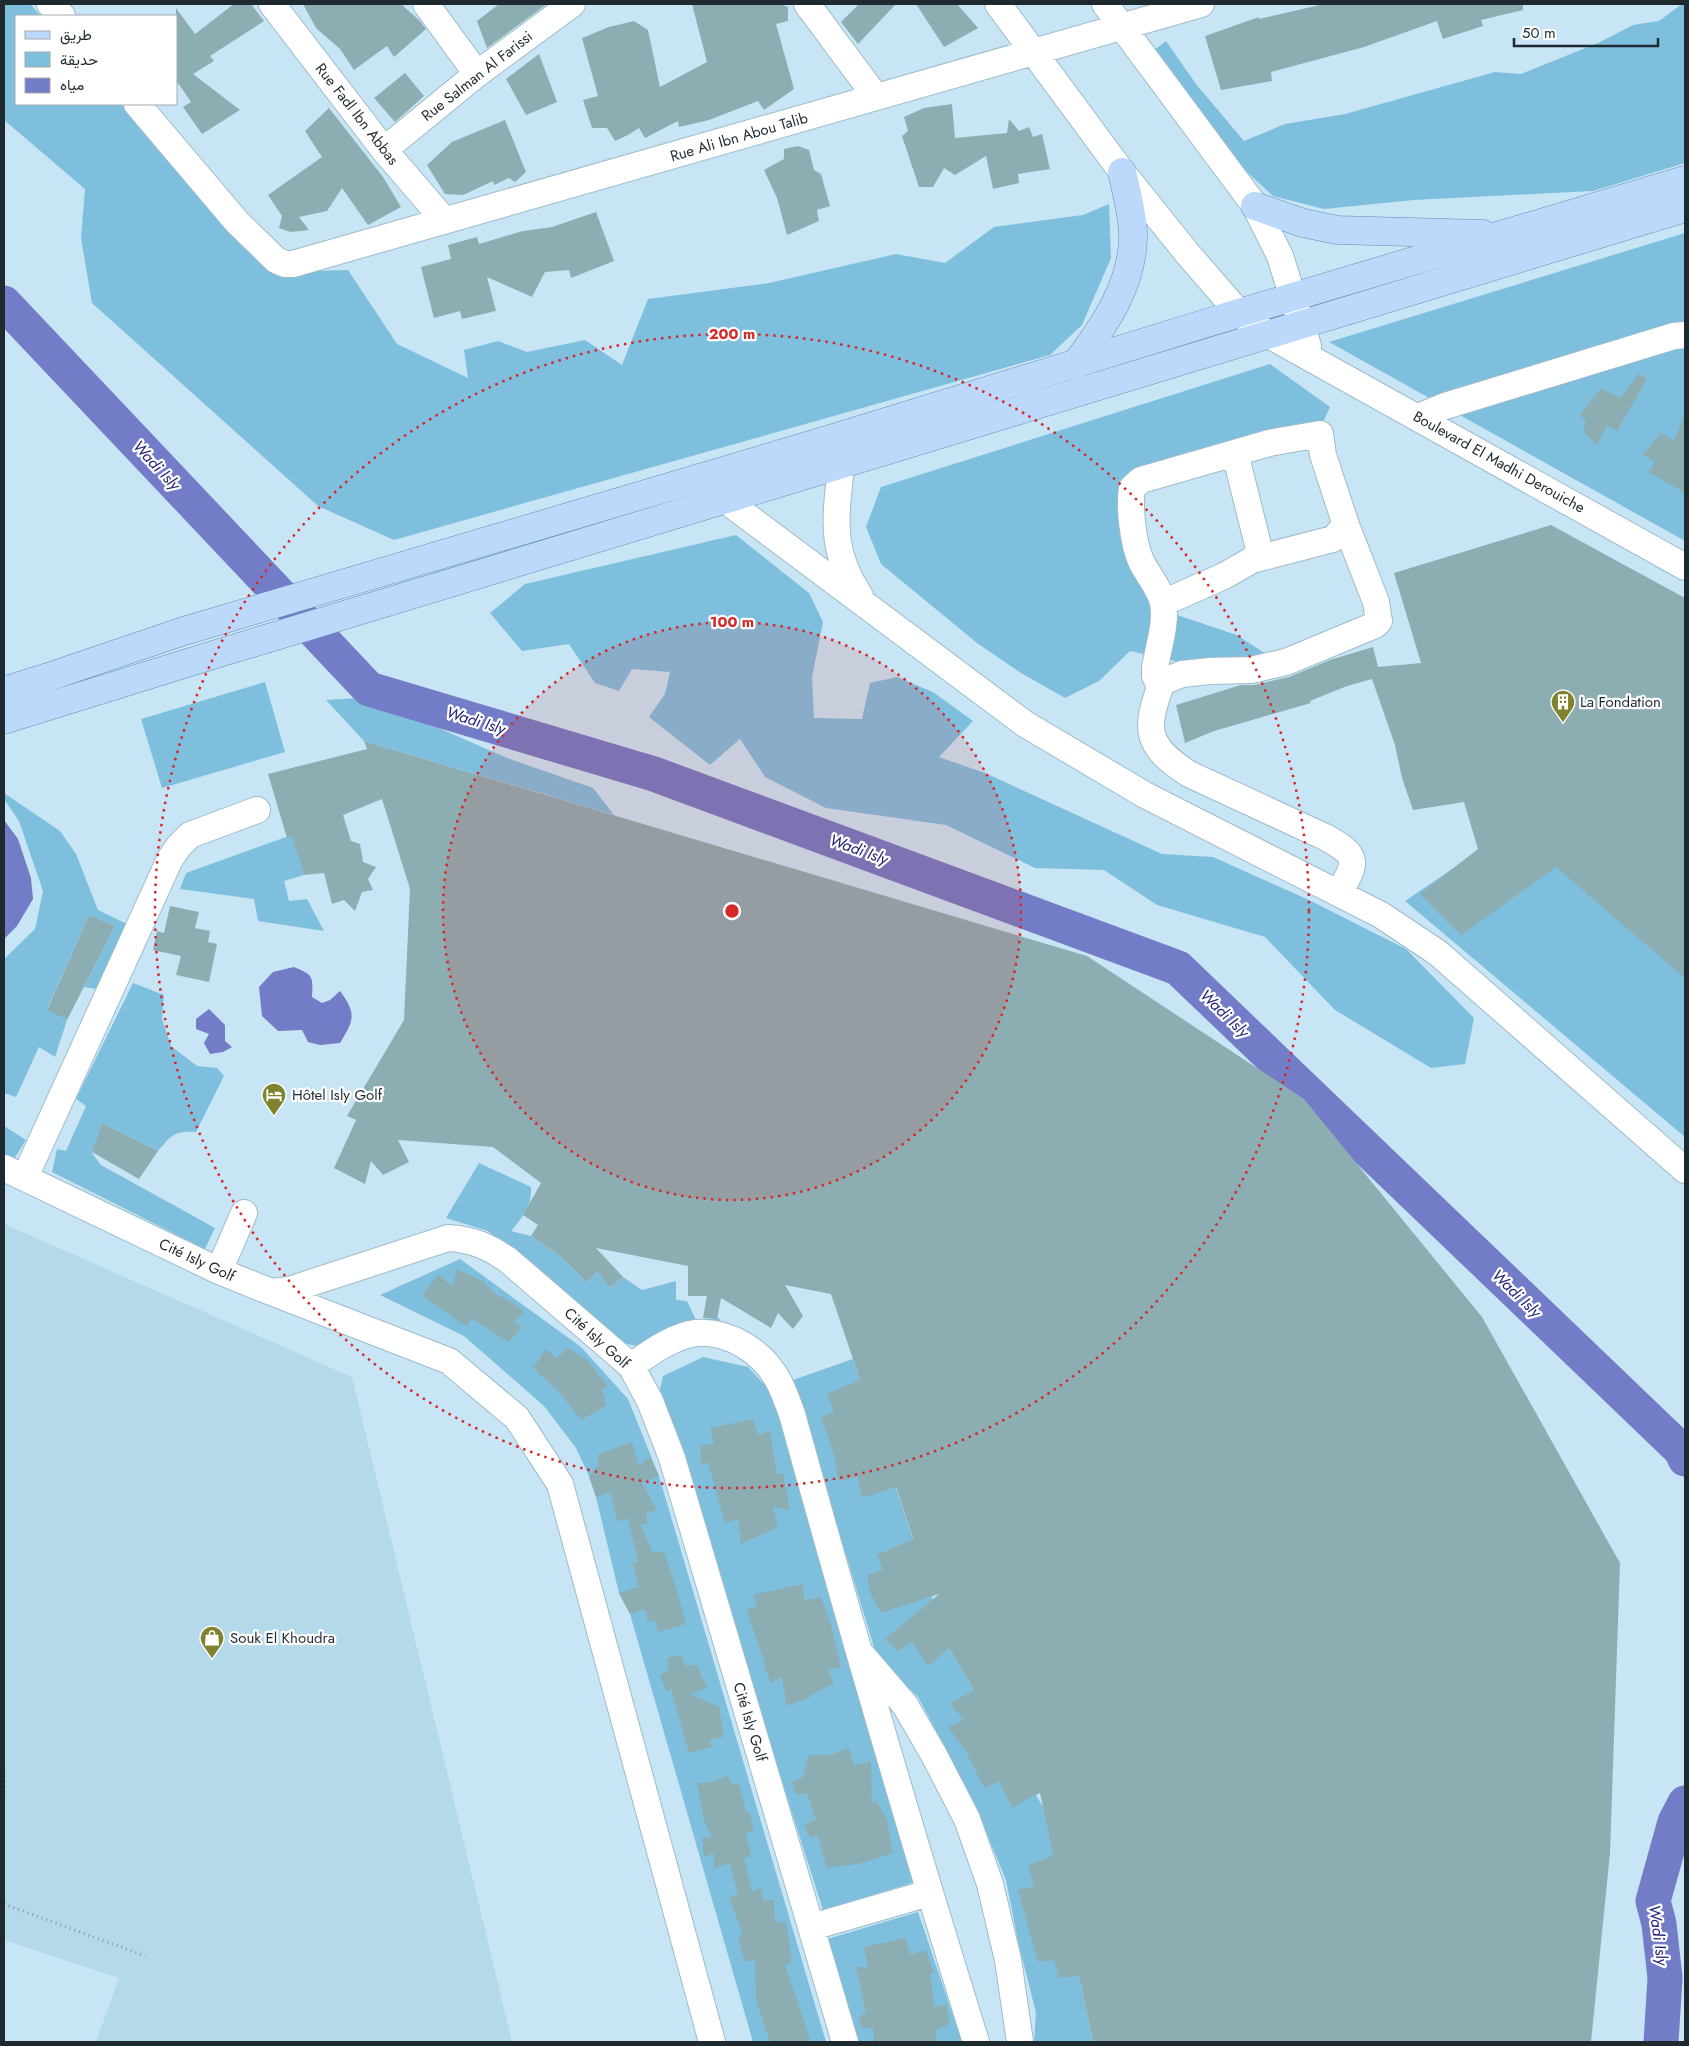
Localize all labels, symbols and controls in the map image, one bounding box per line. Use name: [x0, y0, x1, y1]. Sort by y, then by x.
legend: [15, 15, 178, 105]
scale bar: [1514, 15, 1658, 47]
text: 50 m: [1522, 22, 1556, 44]
text: طريق: [60, 24, 92, 46]
street label: Rue Salman Al Farissi: [417, 26, 537, 126]
text: حديقة: [60, 49, 98, 71]
street label: Rue Fadl Ibn Abbas: [310, 58, 404, 170]
text: مياه: [60, 74, 84, 96]
street label: Rue Ali Ibn Abou Talib: [667, 107, 811, 167]
text: 200 m: [709, 323, 755, 345]
street label: Boulevard El Madhi Derouiche: [1409, 406, 1589, 519]
water label: Wadi Isly: [127, 435, 187, 496]
text: 100 m: [710, 611, 754, 633]
building icon: La Fondation: [1550, 689, 1576, 723]
place label: La Fondation: [1580, 691, 1661, 713]
water label: Wadi Isly: [443, 701, 509, 741]
water label: Wadi Isly: [826, 828, 892, 871]
centre of rings: [723, 902, 741, 920]
water label: Wadi Isly: [1195, 984, 1255, 1044]
hotel icon: Hôtel Isly Golf: [261, 1082, 287, 1116]
place label: Hôtel Isly Golf: [292, 1084, 383, 1106]
street label: Cité Isly Golf: [155, 1233, 239, 1288]
water label: Wadi Isly: [1487, 1264, 1547, 1324]
street label: Cité Isly Golf: [559, 1302, 635, 1374]
shop icon: Souk El Khoudra: [199, 1625, 225, 1659]
place label: Souk El Khoudra: [230, 1627, 335, 1649]
street label: Cité Isly Golf: [728, 1680, 773, 1765]
water label: Wadi Isly: [1643, 1903, 1674, 1968]

